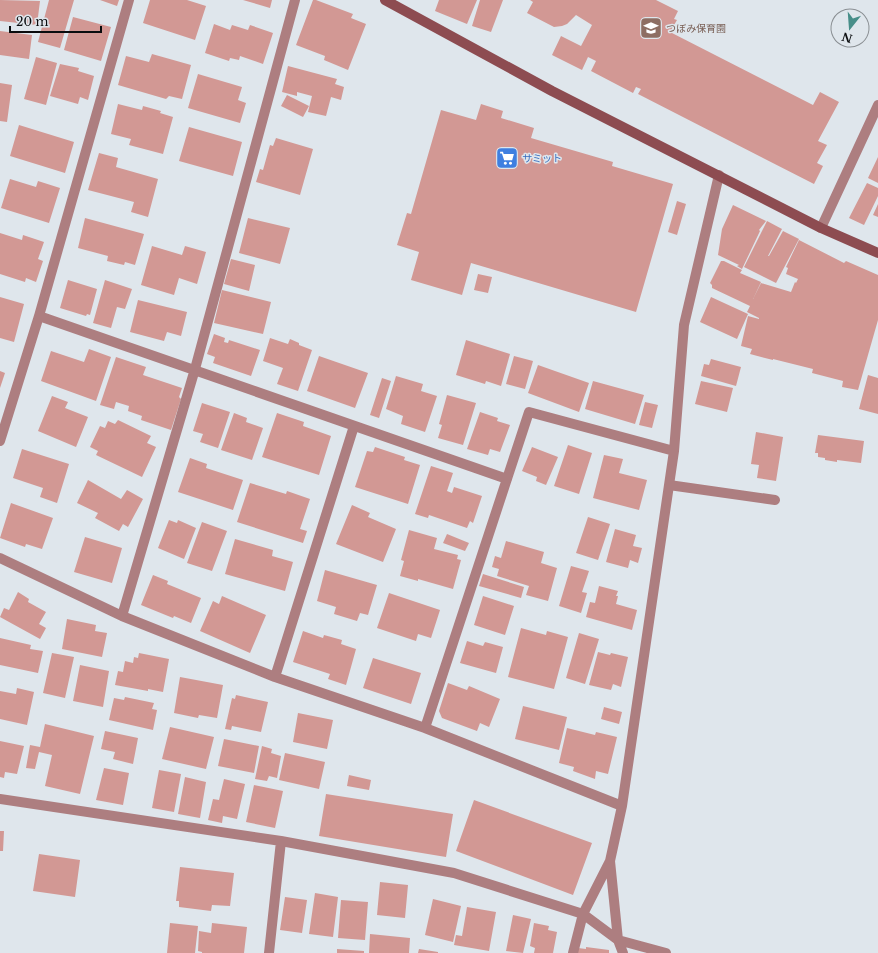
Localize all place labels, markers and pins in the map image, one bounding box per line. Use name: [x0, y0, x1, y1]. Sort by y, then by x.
school or university icon: つぼみ保育園: [638, 15, 664, 41]
place label: つぼみ保育園: [666, 22, 726, 35]
supermarket icon: サミット: [494, 145, 520, 171]
place label: サミット: [522, 152, 562, 165]

